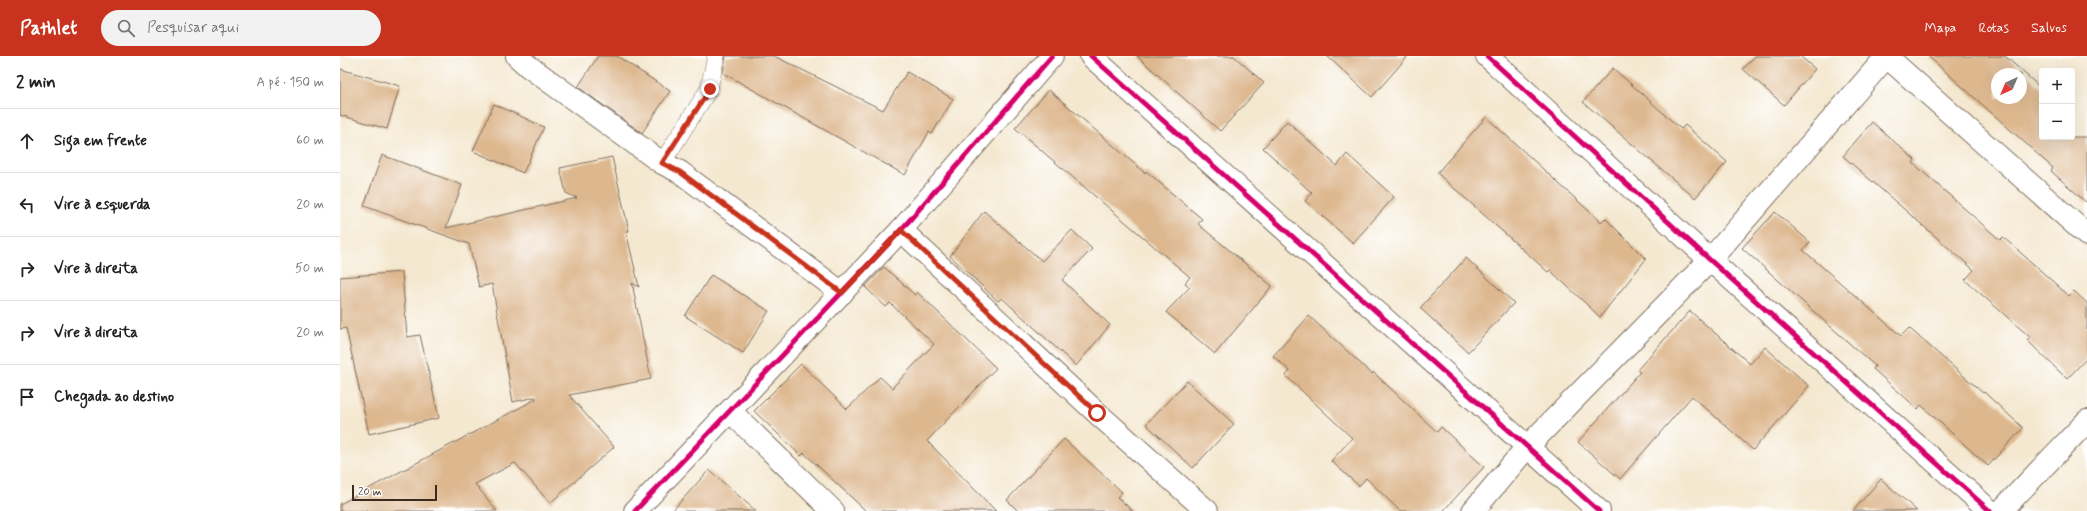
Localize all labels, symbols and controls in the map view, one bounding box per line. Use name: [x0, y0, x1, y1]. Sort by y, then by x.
search box: [101, 10, 381, 46]
text: Pathlet: [20, 16, 77, 41]
icon: search: [115, 17, 137, 39]
text: Pesquisar aqui: [147, 18, 239, 38]
text: Mapa: [1925, 19, 1956, 37]
text: Rotas: [1978, 19, 2009, 37]
text: Salvos: [2031, 19, 2067, 37]
north arrow: [1991, 68, 2027, 104]
map controls: [2039, 68, 2075, 140]
button: +: [2039, 68, 2075, 104]
text: 2 min: [16, 71, 56, 93]
text: A pé · 150 m: [257, 74, 324, 91]
route end: [701, 80, 719, 98]
button: −: [2039, 104, 2075, 140]
icon: ahead: [16, 130, 38, 152]
text: Siga em frente: [54, 131, 147, 151]
text: 60 m: [296, 132, 324, 149]
icon: left: [16, 194, 38, 216]
text: Vire à esquerda: [54, 195, 150, 215]
text: 20 m: [296, 196, 324, 213]
icon: right: [16, 258, 38, 280]
text: Vire à direita: [54, 259, 138, 279]
text: 50 m: [295, 260, 324, 277]
icon: right: [16, 322, 38, 344]
text: Vire à direita: [54, 323, 138, 343]
text: 20 m: [296, 324, 324, 341]
icon: arrive: [16, 386, 38, 408]
text: Chegada ao destino: [54, 387, 174, 407]
route start: [1088, 404, 1106, 422]
scale bar: [352, 483, 437, 502]
text: 20 m: [358, 485, 381, 499]

